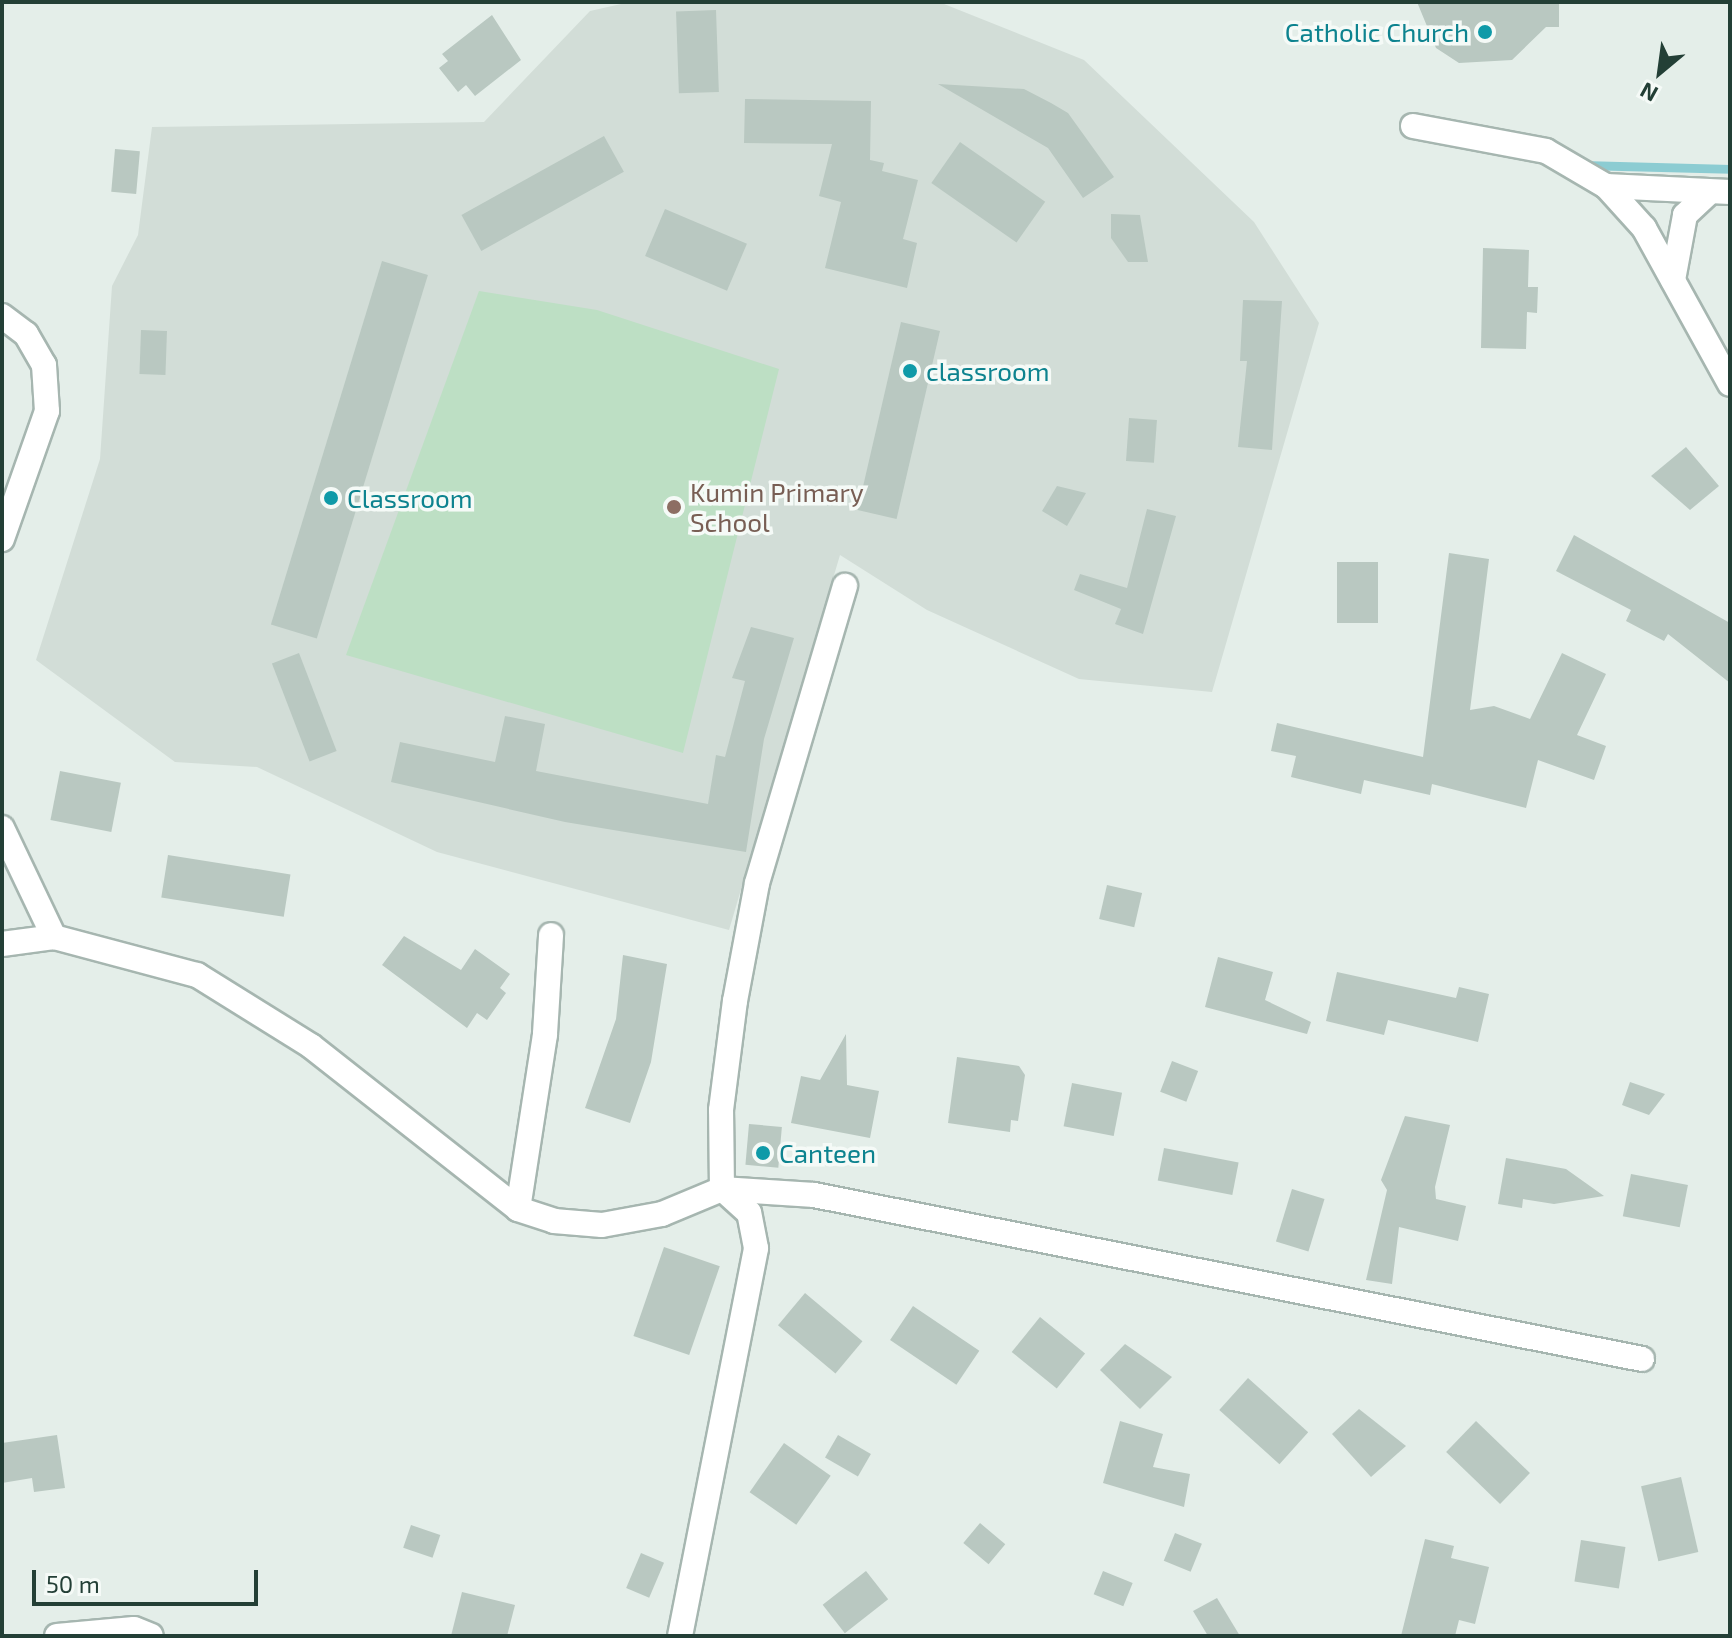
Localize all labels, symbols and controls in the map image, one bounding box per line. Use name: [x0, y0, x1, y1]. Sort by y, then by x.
place label: Catholic Church: [1285, 16, 1469, 48]
marker: Catholic Church: [1476, 23, 1494, 41]
north arrow: [1620, 32, 1700, 112]
text: N: [1635, 78, 1662, 108]
place label: classroom: [926, 355, 1050, 387]
marker: classroom: [901, 362, 919, 380]
place label: Kumin Primary School: [690, 476, 864, 538]
place label: Classroom: [347, 482, 473, 514]
marker: Classroom: [322, 489, 340, 507]
marker: Kumin Primary School: [665, 498, 683, 516]
place label: Canteen: [779, 1137, 876, 1169]
marker: Canteen: [754, 1144, 772, 1162]
scale bar: [36, 1554, 262, 1604]
text: 50 m: [46, 1569, 100, 1598]

